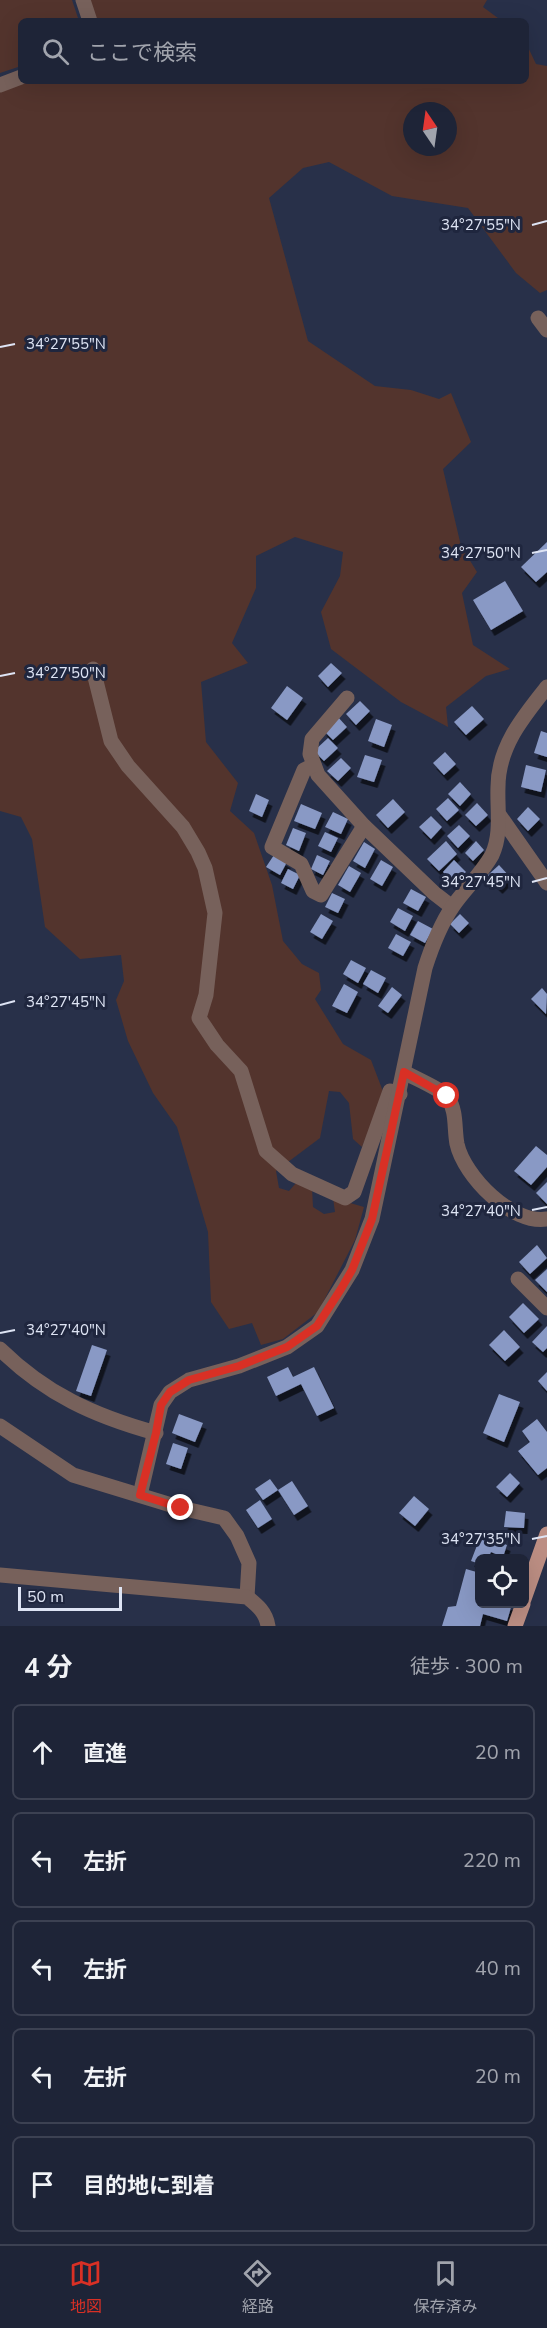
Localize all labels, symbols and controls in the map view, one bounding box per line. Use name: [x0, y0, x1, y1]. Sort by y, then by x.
search box: [18, 18, 529, 84]
icon: search: [39, 35, 72, 68]
text: ここで検索: [87, 38, 197, 68]
north arrow: [403, 102, 457, 156]
text: 34°27'55"N: [441, 215, 521, 235]
text: 34°27'55"N: [26, 334, 106, 354]
text: 34°27'50"N: [441, 543, 521, 563]
text: 34°27'50"N: [26, 663, 106, 683]
text: 34°27'45"N: [441, 872, 521, 892]
text: 34°27'45"N: [26, 992, 106, 1012]
route start: [433, 1082, 459, 1108]
text: 34°27'40"N: [441, 1201, 521, 1221]
text: 34°27'40"N: [26, 1320, 106, 1340]
route end: [167, 1494, 193, 1520]
text: 34°27'35"N: [441, 1529, 521, 1549]
map controls: [475, 1554, 529, 1608]
button: locate: [475, 1554, 529, 1608]
scale bar: [18, 1584, 122, 1612]
text: 50 m: [27, 1586, 64, 1608]
text: 4 分: [24, 1650, 73, 1685]
text: 徒歩 · 300 m: [410, 1653, 523, 1680]
icon: ahead: [26, 1736, 59, 1769]
text: 直進: [83, 1739, 127, 1769]
text: 20 m: [475, 1739, 521, 1766]
icon: left: [26, 1844, 59, 1877]
text: 左折: [83, 1847, 127, 1877]
text: 220 m: [463, 1847, 521, 1874]
icon: left: [26, 1952, 59, 1985]
text: 左折: [83, 1955, 127, 1985]
text: 40 m: [475, 1955, 521, 1982]
icon: left: [26, 2060, 59, 2093]
text: 左折: [83, 2063, 127, 2093]
text: 20 m: [475, 2063, 521, 2090]
icon: arrive: [26, 2168, 59, 2201]
text: 目的地に到着: [83, 2171, 215, 2201]
tab: 地図: [69, 2257, 102, 2318]
tab: 経路: [241, 2257, 274, 2318]
tab: 保存済み: [413, 2257, 477, 2318]

